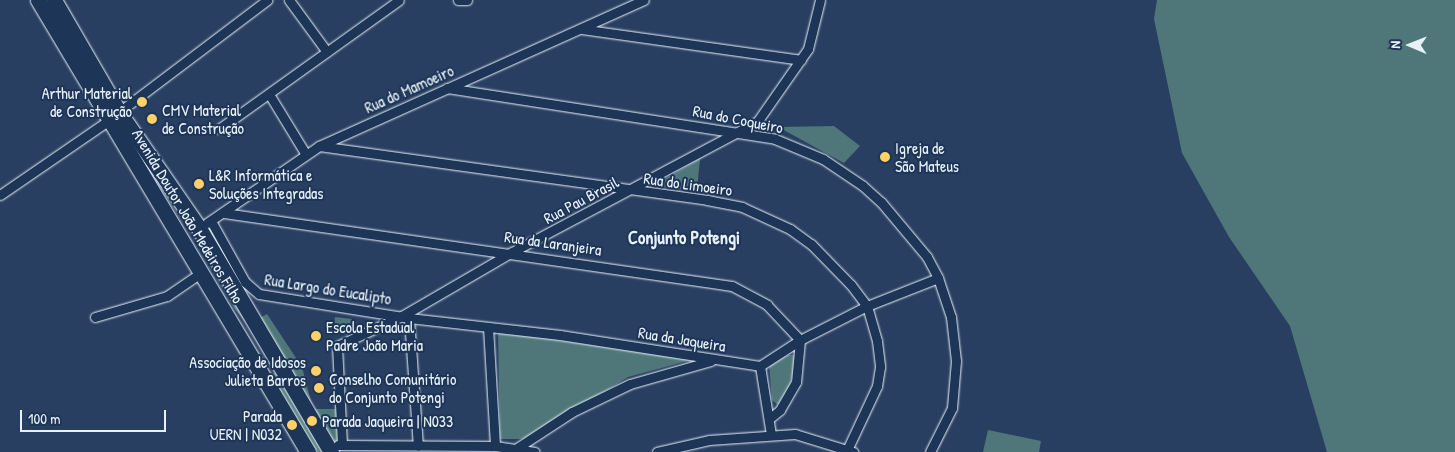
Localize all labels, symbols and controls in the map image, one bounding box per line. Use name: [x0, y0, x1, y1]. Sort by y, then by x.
north arrow: [1385, 20, 1435, 70]
text: N: [1385, 41, 1404, 49]
street label: Rua do Mamoeiro: [361, 61, 457, 117]
place label: Arthur Material de Construção: [42, 83, 132, 121]
marker: Arthur Material de Construção: [136, 96, 148, 108]
place label: CMV Material de Construção: [162, 100, 244, 138]
street label: Rua do Coqueiro: [691, 101, 785, 137]
marker: CMV Material de Construção: [146, 113, 158, 125]
street label: Avenida Doutor João Medeiros Filho: [128, 125, 248, 307]
place label: Igreja de São Mateus: [895, 138, 959, 176]
marker: Igreja de São Mateus: [879, 151, 891, 163]
place label: L&R Informática e Soluções Integradas: [209, 165, 323, 203]
street label: Rua do Limoeiro: [642, 168, 734, 200]
street label: Rua Pau Brasil: [540, 172, 622, 228]
marker: L&R Informática e Soluções Integradas: [193, 178, 205, 190]
street label: Rua da Laranjeira: [503, 227, 603, 259]
district label: Conjunto Potengi: [628, 227, 740, 249]
street label: Rua Largo do Eucalipto: [263, 269, 393, 309]
place label: Escola Estadual Padre João Maria: [326, 317, 423, 355]
street label: Rua da Jaqueira: [637, 323, 727, 355]
marker: Escola Estadual Padre João Maria: [310, 330, 322, 342]
place label: Associação de Idosos Julieta Barros: [189, 352, 306, 390]
marker: Associação de Idosos Julieta Barros: [310, 365, 322, 377]
place label: Conselho Comunitário do Conjunto Potengi: [329, 369, 456, 407]
marker: Conselho Comunitário do Conjunto Potengi: [313, 382, 325, 394]
scale bar: [22, 400, 169, 432]
place label: Parada UERN | N032: [210, 406, 282, 444]
text: 100 m: [28, 408, 61, 429]
place label: Parada Jaqueira | N033: [322, 411, 453, 431]
marker: Parada Jaqueira | N033: [306, 415, 318, 427]
marker: Parada UERN | N032: [286, 419, 298, 431]

